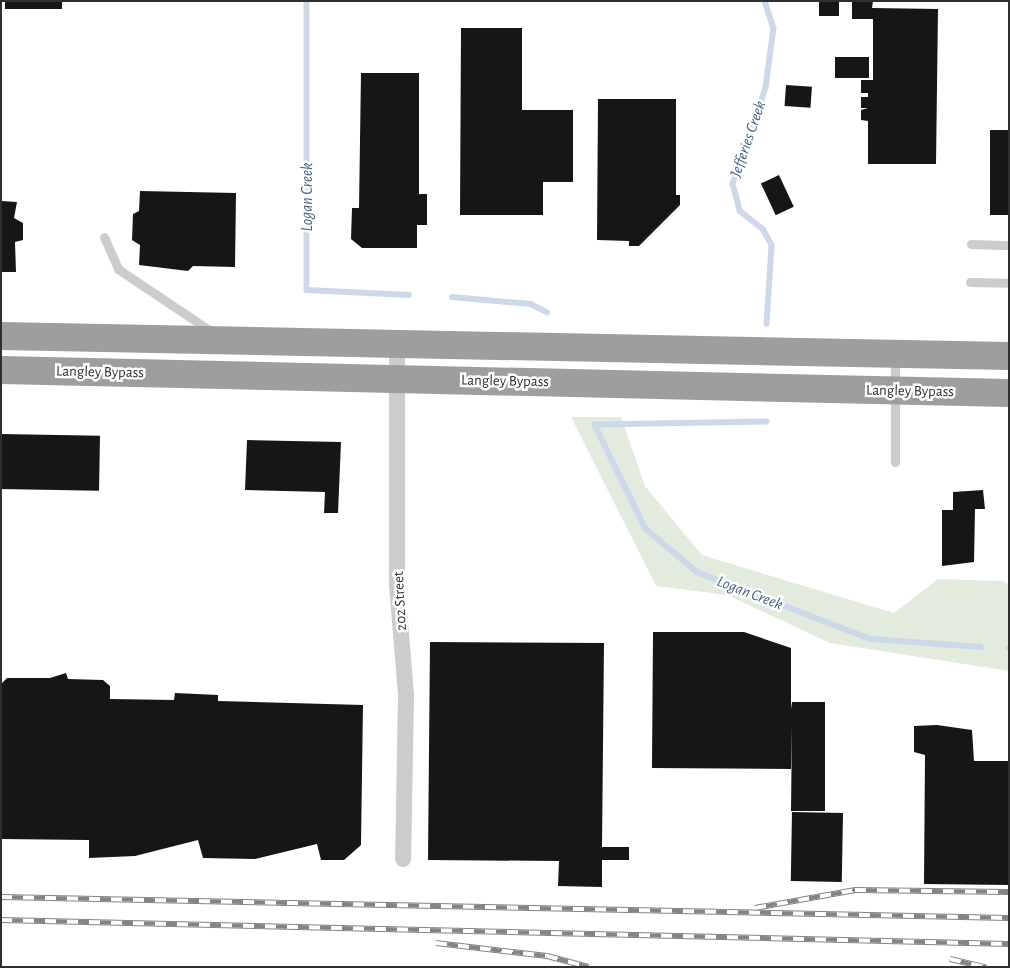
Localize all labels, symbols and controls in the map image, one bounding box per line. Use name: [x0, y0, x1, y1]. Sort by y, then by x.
water label: Jefferies Creek: [726, 98, 770, 180]
water label: Logan Creek: [297, 162, 317, 232]
street label: Langley Bypass: [56, 362, 144, 382]
street label: Langley Bypass: [461, 371, 549, 391]
street label: Langley Bypass: [866, 381, 954, 401]
street label: 202 Street: [389, 571, 411, 631]
water label: Logan Creek: [714, 572, 786, 614]

